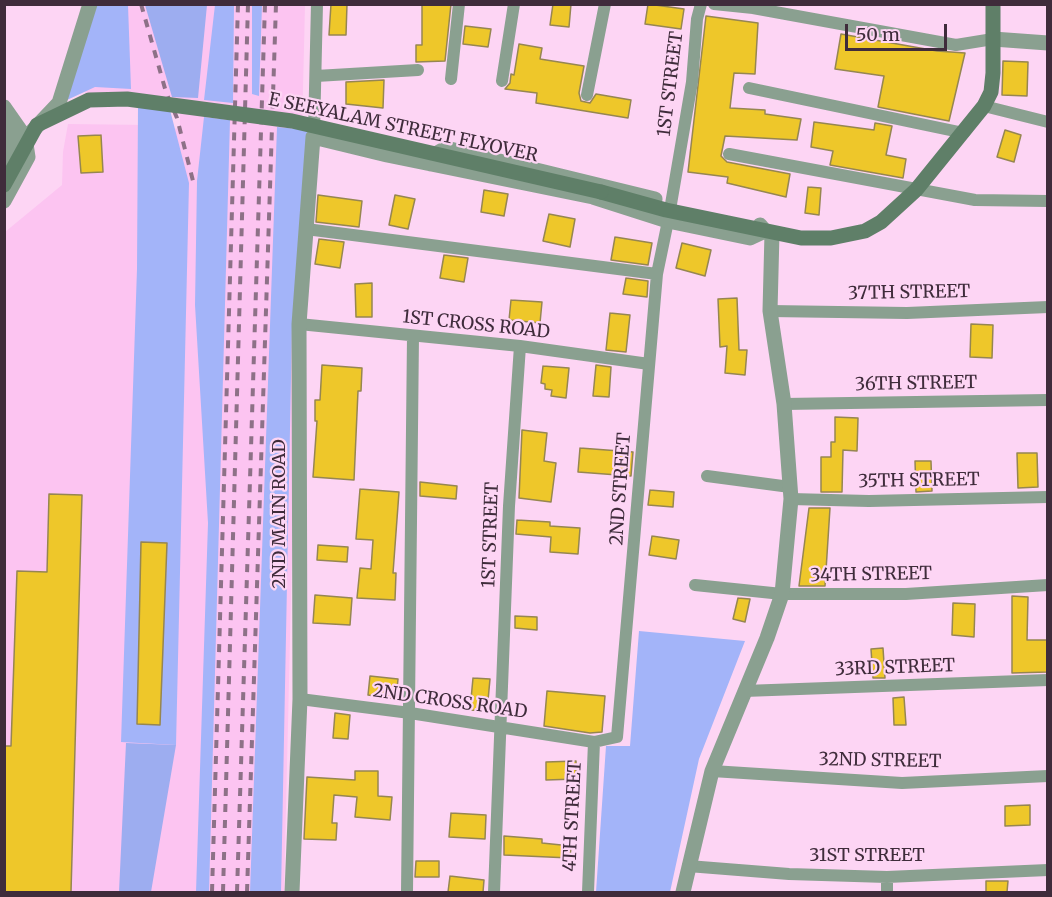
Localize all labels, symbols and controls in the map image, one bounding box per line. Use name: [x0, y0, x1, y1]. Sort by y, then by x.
scale bar: [848, 12, 950, 50]
text: 50 m: [856, 23, 900, 46]
street label: 1ST STREET: [654, 30, 688, 138]
street label: E SEEYALAM STREET FLYOVER: [266, 89, 540, 167]
street label: 37TH STREET: [848, 281, 970, 305]
street label: 1ST CROSS ROAD: [401, 307, 551, 343]
street label: 36TH STREET: [855, 372, 977, 396]
street label: 2ND STREET: [606, 432, 636, 546]
street label: 2ND MAIN ROAD: [269, 439, 291, 589]
street label: 35TH STREET: [858, 469, 980, 493]
street label: 1ST STREET: [478, 482, 504, 588]
street label: 34TH STREET: [810, 563, 932, 587]
street label: 33RD STREET: [835, 655, 955, 681]
street label: 2ND CROSS ROAD: [371, 680, 529, 724]
street label: 32ND STREET: [818, 749, 942, 773]
street label: 4TH STREET: [559, 760, 587, 872]
street label: 31ST STREET: [809, 845, 925, 867]

